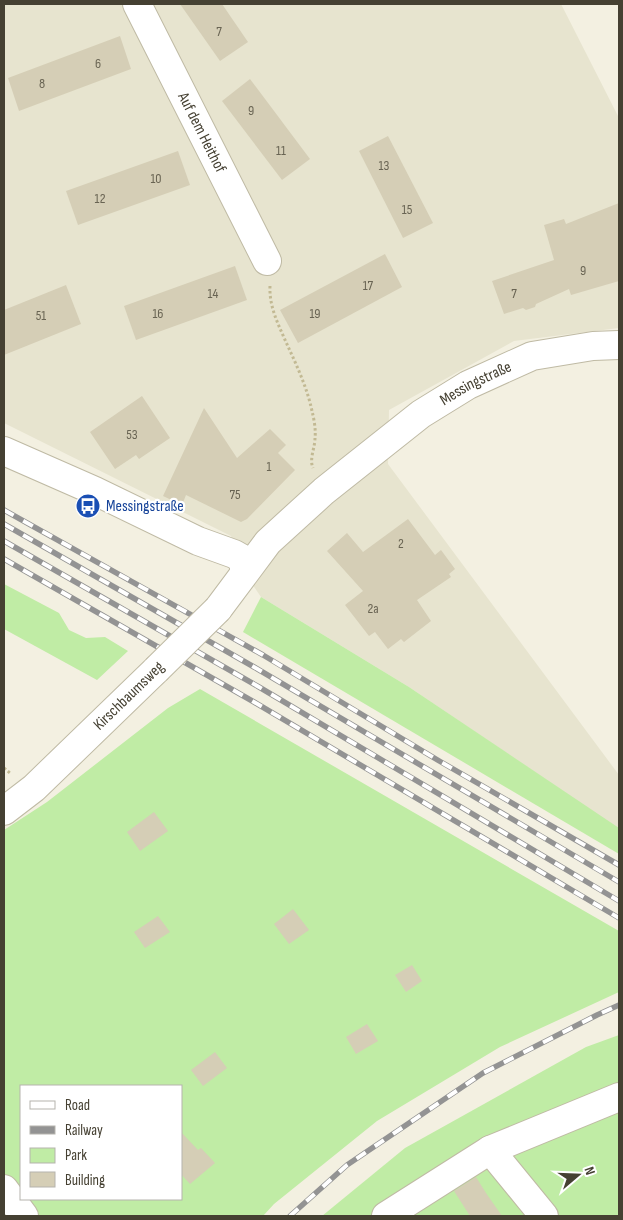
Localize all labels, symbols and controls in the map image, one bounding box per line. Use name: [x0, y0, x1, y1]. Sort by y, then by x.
house number: 7: [216, 23, 222, 40]
house number: 6: [95, 55, 101, 72]
house number: 8: [39, 75, 45, 92]
street label: Auf dem Heithof: [173, 88, 230, 176]
house number: 9: [248, 102, 254, 119]
house number: 11: [276, 142, 286, 159]
house number: 13: [379, 157, 390, 174]
house number: 10: [150, 170, 162, 187]
house number: 12: [95, 190, 106, 207]
house number: 15: [402, 201, 413, 218]
house number: 9: [580, 262, 586, 279]
house number: 17: [363, 277, 374, 294]
house number: 14: [208, 285, 219, 302]
house number: 7: [511, 285, 517, 302]
house number: 16: [152, 305, 164, 322]
house number: 19: [309, 305, 321, 322]
house number: 51: [36, 307, 46, 324]
street label: Messingstraße: [436, 357, 514, 410]
house number: 53: [126, 426, 138, 443]
house number: 1: [267, 458, 272, 475]
house number: 75: [229, 486, 241, 503]
bus stop icon: Messingstraße: [75, 493, 101, 519]
place label: Messingstraße: [106, 497, 184, 516]
house number: 2: [398, 535, 404, 552]
house number: 2a: [367, 600, 379, 617]
street label: Kirschbaumsweg: [90, 658, 168, 734]
legend: [20, 1085, 182, 1200]
text: Road: [65, 1096, 90, 1115]
text: Railway: [65, 1121, 103, 1140]
text: Park: [65, 1146, 87, 1165]
north arrow: [553, 1150, 603, 1200]
text: N: [581, 1165, 599, 1177]
text: Building: [65, 1171, 105, 1190]

